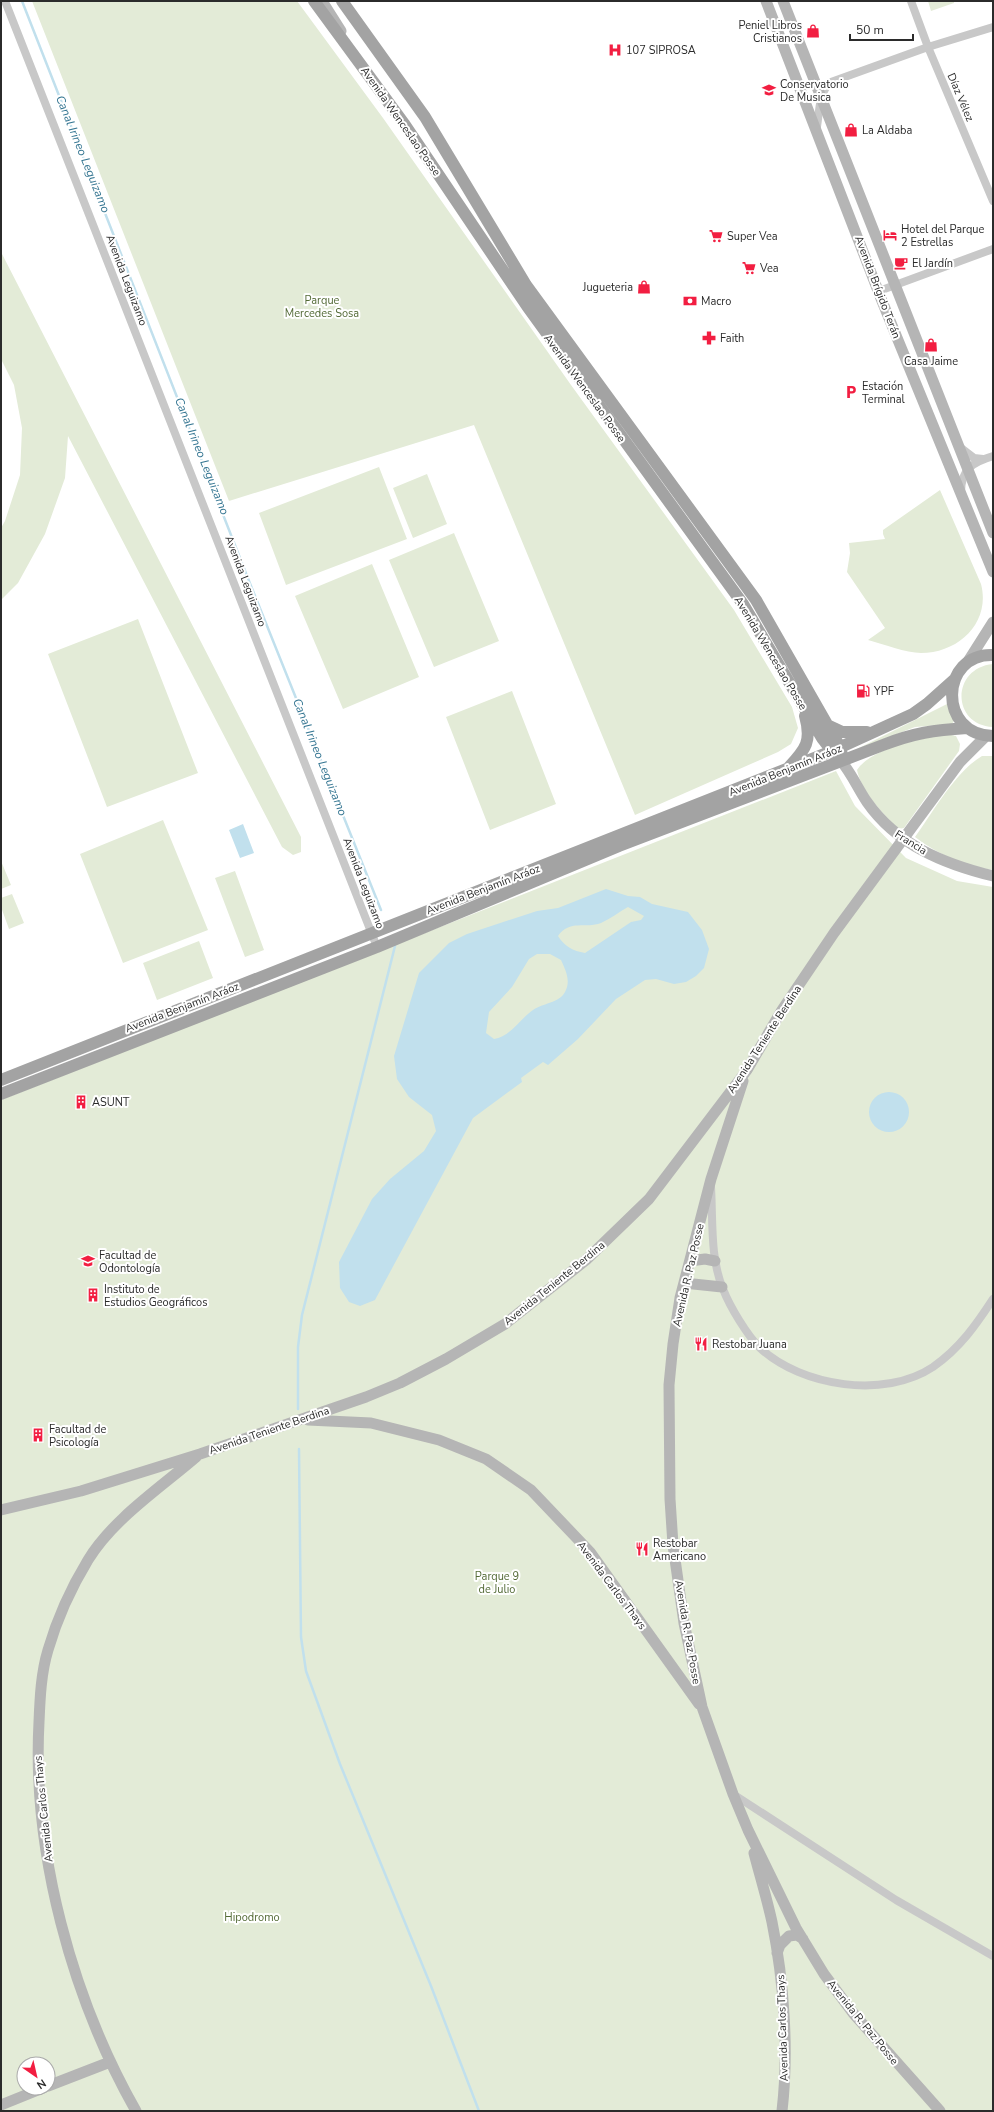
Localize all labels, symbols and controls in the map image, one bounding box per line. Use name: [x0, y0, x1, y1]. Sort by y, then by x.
scale bar: [850, 16, 913, 42]
place label: Peniel Libros Cristianos: [738, 18, 802, 46]
text: 50 m: [856, 22, 884, 38]
shop icon: Peniel Libros Cristianos: [805, 23, 821, 39]
hospital icon: 107 SIPROSA: [607, 42, 623, 58]
place label: 107 SIPROSA: [626, 43, 696, 58]
street label: Avenida Wenceslao Posse: [357, 64, 444, 179]
street label: Díaz Vélez: [944, 71, 977, 124]
place label: Conservatorio De Musica: [780, 77, 849, 105]
school or university icon: Conservatorio De Musica: [761, 82, 777, 98]
water label: Canal Irineo Leguizamo: [52, 93, 114, 215]
shop icon: La Aldaba: [843, 122, 859, 138]
place label: La Aldaba: [862, 123, 913, 138]
place label: Hotel del Parque 2 Estrellas: [901, 222, 984, 250]
hotel icon: Hotel del Parque 2 Estrellas: [882, 227, 898, 243]
supermarket icon: Super Vea: [708, 228, 724, 244]
place label: Super Vea: [727, 229, 778, 244]
street label: Avenida Leguizamo: [102, 233, 151, 328]
street label: Avenida Brígido Terán: [851, 234, 904, 341]
cafe icon: El Jardín: [893, 255, 909, 271]
place label: El Jardín: [912, 256, 953, 271]
supermarket icon: Vea: [741, 260, 757, 276]
place label: Vea: [759, 261, 779, 276]
shop icon: Jugueteria: [636, 279, 652, 295]
place label: Jugueteria: [582, 280, 633, 295]
park label: Parque Mercedes Sosa: [285, 293, 359, 321]
bank icon: Macro: [682, 293, 698, 309]
place label: Macro: [701, 294, 731, 309]
pharmacy icon: Faith: [701, 330, 717, 346]
street label: Avenida Wenceslao Posse: [540, 331, 629, 445]
place label: Faith: [720, 331, 744, 346]
shop icon: Casa Jaime: [923, 337, 939, 353]
place label: Casa Jaime: [904, 354, 958, 369]
place label: Estación Terminal: [862, 379, 906, 407]
parking icon: Estación Terminal: [843, 384, 859, 400]
water label: Canal Irineo Leguizamo: [171, 395, 233, 517]
street label: Avenida Leguizamo: [221, 534, 270, 629]
street label: Avenida Wenceslao Posse: [731, 594, 811, 713]
fuel station icon: YPF: [855, 683, 871, 699]
place label: YPF: [873, 684, 894, 699]
water label: Canal Irineo Leguizamo: [289, 696, 351, 818]
street label: Avenida Benjamín Aráoz: [726, 741, 844, 800]
street label: Francia: [892, 827, 930, 858]
street label: Avenida Leguizamo: [339, 836, 388, 931]
street label: Avenida Benjamín Aráoz: [424, 861, 542, 918]
street label: Avenida Benjamín Aráoz: [123, 979, 241, 1036]
street label: Avenida Teniente Berdina: [724, 982, 805, 1096]
building icon: ASUNT: [73, 1094, 89, 1110]
place label: ASUNT: [92, 1095, 130, 1110]
street label: Avenida R. Paz Posse: [669, 1222, 708, 1328]
street label: Avenida Teniente Berdina: [501, 1238, 608, 1329]
place label: Facultad de Odontología: [99, 1248, 160, 1276]
school or university icon: Facultad de Odontología: [80, 1253, 96, 1269]
place label: Instituto de Estudios Geográficos: [104, 1282, 207, 1310]
building icon: Instituto de Estudios Geográficos: [85, 1287, 101, 1303]
restaurant icon: Restobar Juana: [693, 1336, 709, 1352]
place label: Restobar Juana: [712, 1337, 787, 1352]
street label: Avenida Teniente Berdina: [207, 1403, 331, 1458]
place label: Facultad de Psicología: [49, 1422, 106, 1450]
building icon: Facultad de Psicología: [30, 1427, 46, 1443]
place label: Restobar Americano: [653, 1536, 706, 1564]
street label: Avenida Carlos Thays: [573, 1538, 650, 1633]
restaurant icon: Restobar Americano: [634, 1541, 650, 1557]
park label: Parque 9 de Julio: [475, 1569, 519, 1597]
street label: Avenida R. Paz Posse: [671, 1579, 704, 1685]
street label: Avenida Carlos Thays: [30, 1755, 57, 1863]
park label: Hipodromo: [224, 1910, 280, 1925]
street label: Avenida Carlos Thays: [773, 1974, 792, 2082]
street label: Avenida R. Paz Posse: [824, 1977, 902, 2068]
north arrow: [16, 2056, 56, 2096]
text: N: [34, 2075, 49, 2092]

